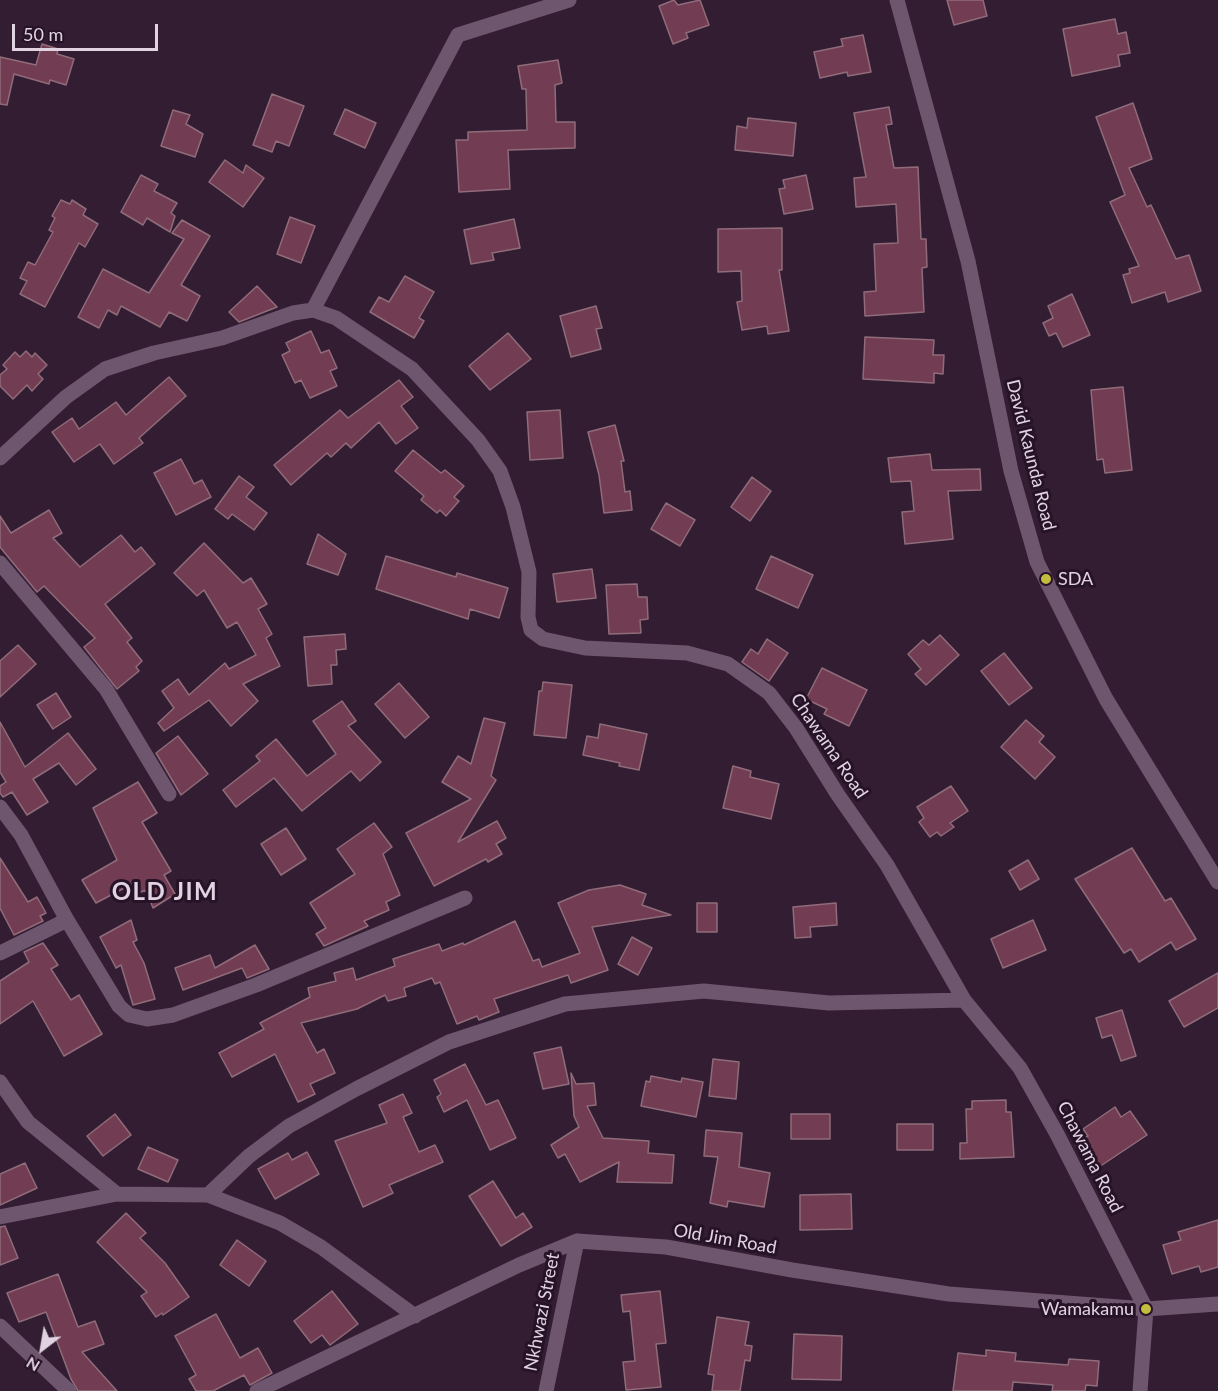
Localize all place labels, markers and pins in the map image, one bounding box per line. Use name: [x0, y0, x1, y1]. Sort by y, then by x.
place label: SDA: [1058, 568, 1093, 590]
marker: SDA: [1039, 572, 1053, 586]
place label: Wamakamu: [1041, 1298, 1134, 1320]
marker: Wamakamu: [1139, 1302, 1153, 1316]

